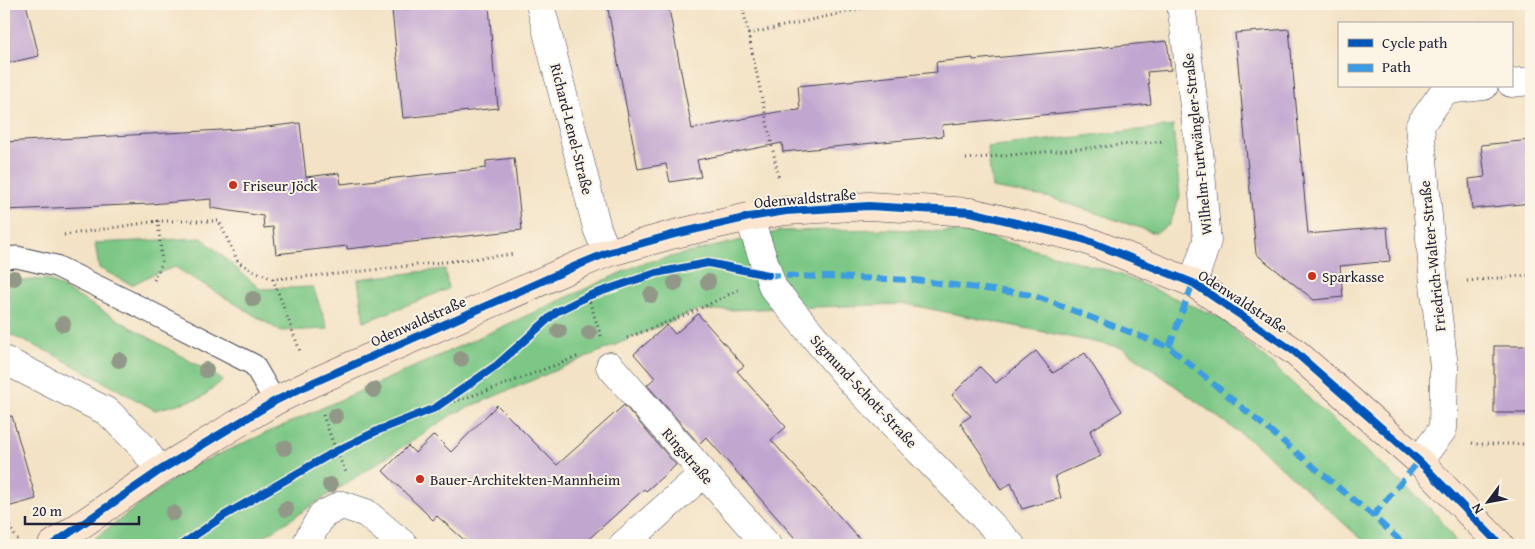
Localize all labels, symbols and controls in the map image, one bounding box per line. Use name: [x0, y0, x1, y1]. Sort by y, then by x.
legend: [1338, 22, 1512, 88]
text: Cycle path: [1382, 32, 1448, 53]
street label: Wilhelm-Furtwängler-Straße: [1177, 52, 1217, 236]
text: Path: [1382, 56, 1411, 77]
street label: Richard-Lenel-Straße: [546, 61, 598, 197]
place label: Friseur Jöck: [243, 175, 318, 196]
marker: Friseur Jöck: [227, 179, 239, 191]
street label: Friedrich-Walter-Straße: [1414, 179, 1450, 333]
street label: Odenwaldstraße: [753, 183, 857, 213]
street label: Odenwaldstraße: [1194, 264, 1292, 338]
place label: Sparkasse: [1322, 266, 1384, 287]
marker: Sparkasse: [1306, 270, 1318, 282]
street label: Odenwaldstraße: [367, 291, 469, 351]
street label: Sigmund-Schott-Straße: [806, 330, 922, 452]
street label: Ringstraße: [657, 423, 719, 489]
place label: Bauer-Architekten-Mannheim: [430, 469, 621, 490]
marker: Bauer-Architekten-Mannheim: [414, 473, 426, 485]
north arrow: [1462, 476, 1512, 526]
scale bar: [25, 494, 139, 526]
text: N: [1466, 499, 1488, 518]
text: 20 m: [32, 500, 63, 521]

